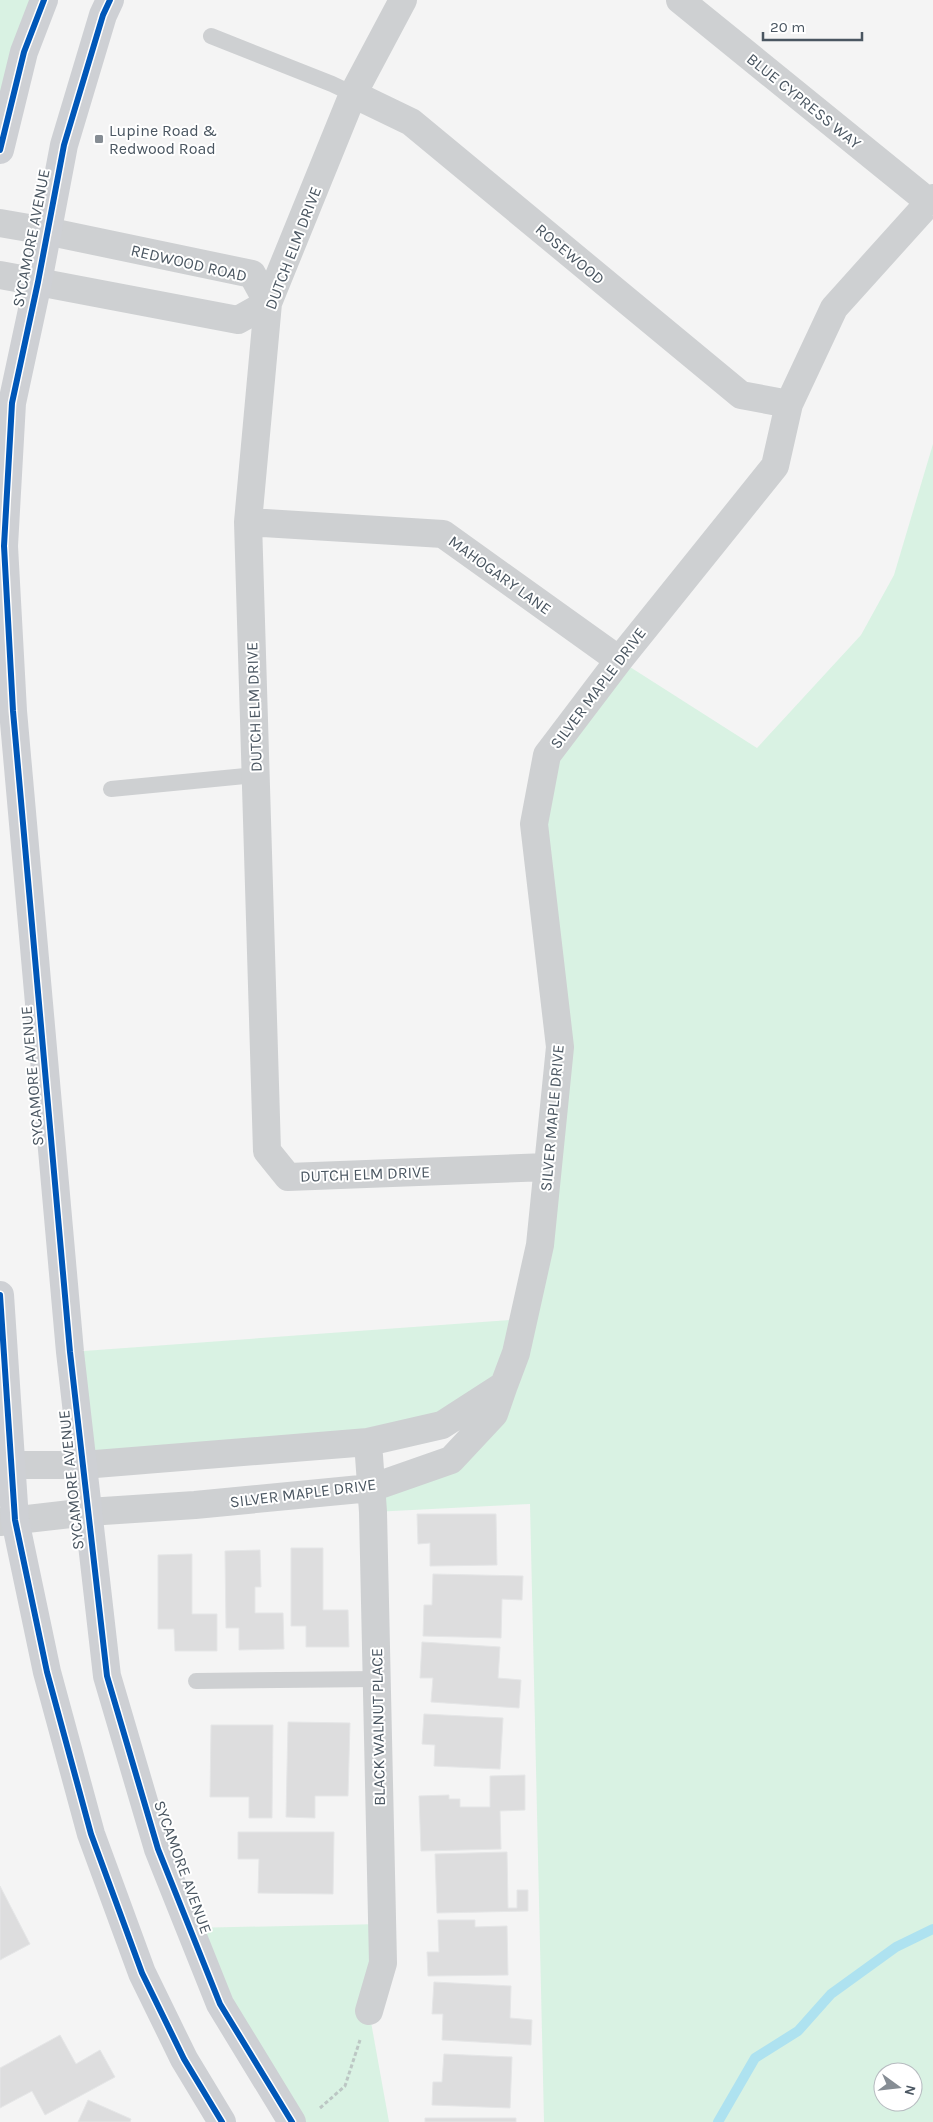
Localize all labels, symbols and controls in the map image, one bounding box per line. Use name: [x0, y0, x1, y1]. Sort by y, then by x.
scale bar: [763, 10, 862, 42]
text: 20 m: [770, 18, 805, 36]
street label: BLUE CYPRESS WAY: [743, 49, 865, 153]
place label: Lupine Road & Redwood Road: [109, 121, 217, 158]
marker: Lupine Road & Redwood Road: [93, 133, 105, 145]
street label: SYCAMORE AVENUE: [8, 167, 54, 309]
street label: DUTCH ELM DRIVE: [261, 184, 325, 312]
street label: ROSEWOOD: [532, 220, 608, 288]
street label: REDWOOD ROAD: [129, 240, 249, 286]
street label: MAHOGARY LANE: [445, 531, 555, 619]
street label: SILVER MAPLE DRIVE: [546, 623, 650, 753]
street label: DUTCH ELM DRIVE: [242, 642, 266, 772]
street label: SYCAMORE AVENUE: [16, 1005, 48, 1147]
street label: SILVER MAPLE DRIVE: [536, 1044, 568, 1192]
street label: DUTCH ELM DRIVE: [300, 1162, 430, 1186]
street label: SYCAMORE AVENUE: [54, 1409, 88, 1551]
street label: SILVER MAPLE DRIVE: [229, 1475, 377, 1511]
street label: BLACK WALNUT PLACE: [367, 1648, 389, 1806]
street label: SYCAMORE AVENUE: [150, 1798, 216, 1936]
north arrow: [873, 2062, 923, 2112]
text: N: [901, 2083, 920, 2097]

